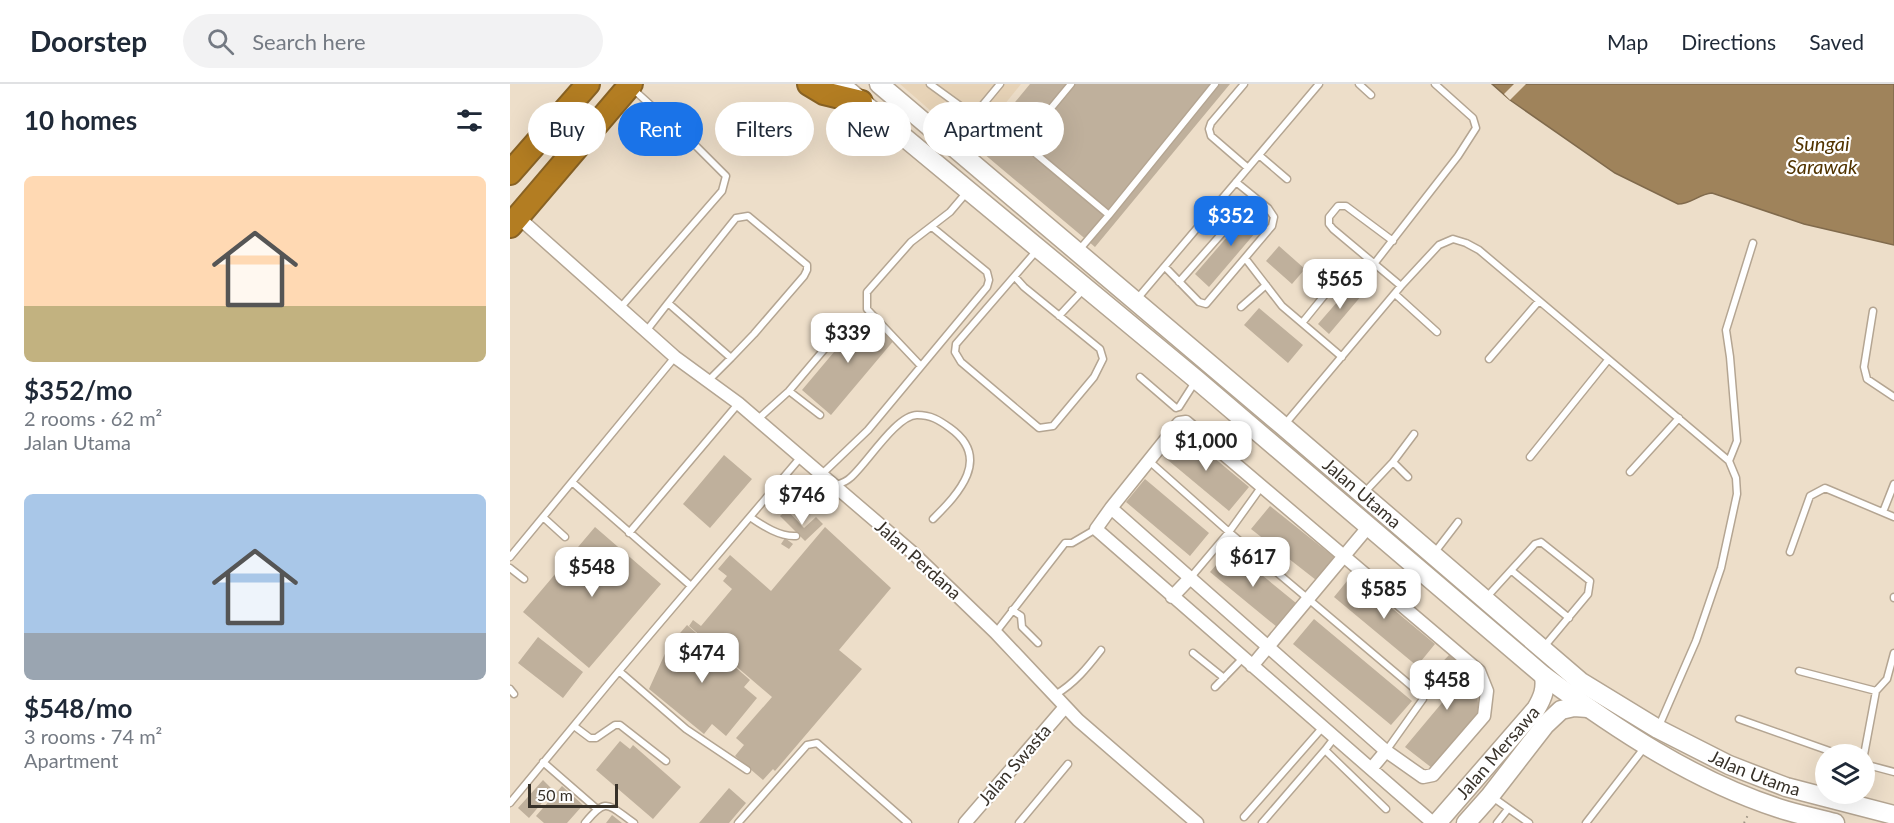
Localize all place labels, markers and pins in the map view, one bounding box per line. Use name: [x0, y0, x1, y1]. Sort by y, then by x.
pin: $352: [1195, 196, 1267, 247]
pin: $565: [1304, 259, 1376, 310]
pin: $339: [812, 313, 884, 364]
pin: $1,000: [1157, 421, 1255, 472]
pin: $746: [766, 475, 838, 526]
pin: $617: [1217, 537, 1289, 588]
pin: $548: [556, 547, 628, 598]
pin: $585: [1348, 569, 1420, 620]
pin: $474: [666, 633, 738, 684]
pin: $458: [1411, 660, 1483, 711]

